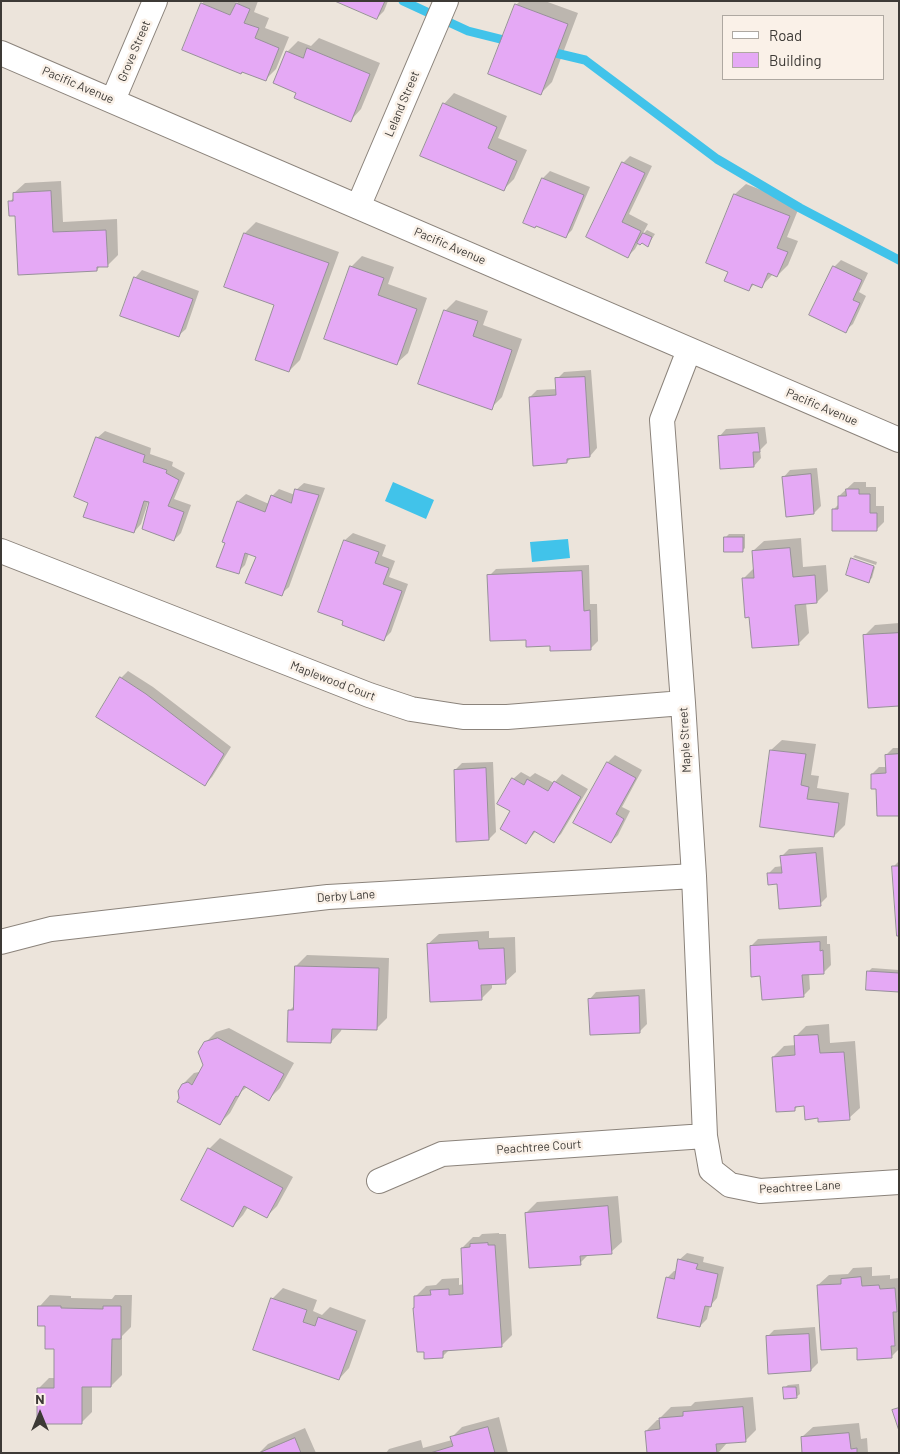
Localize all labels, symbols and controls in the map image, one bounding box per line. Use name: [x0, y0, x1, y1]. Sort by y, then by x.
legend: [722, 15, 885, 80]
street label: Grove Street: [115, 18, 153, 84]
text: Road: [769, 26, 802, 44]
text: Building: [769, 51, 822, 69]
street label: Pacific Avenue: [40, 63, 116, 107]
street label: Leland Street: [382, 69, 422, 139]
street label: Pacific Avenue: [412, 224, 488, 268]
street label: Pacific Avenue: [784, 385, 860, 429]
street label: Maplewood Court: [288, 658, 378, 704]
street label: Maple Street: [676, 707, 694, 773]
street label: Derby Lane: [316, 887, 376, 905]
street label: Peachtree Court: [496, 1137, 582, 1157]
street label: Peachtree Lane: [759, 1178, 841, 1196]
north arrow: [15, 1389, 65, 1439]
text: N: [35, 1390, 45, 1407]

